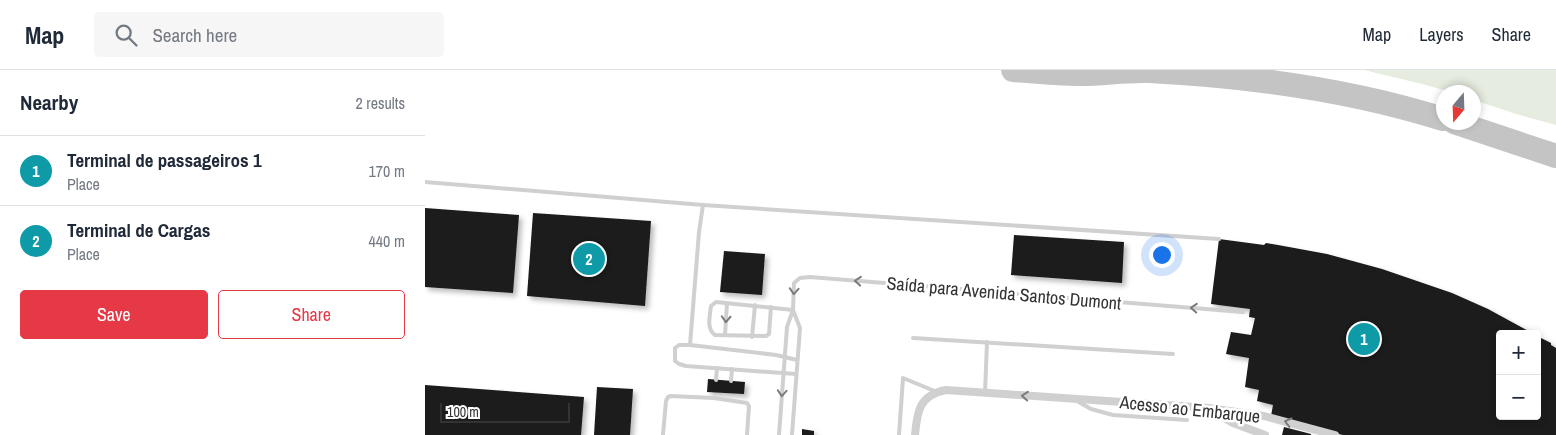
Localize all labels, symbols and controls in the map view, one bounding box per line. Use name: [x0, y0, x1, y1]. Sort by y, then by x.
search box: [94, 12, 444, 57]
text: Map: [25, 19, 64, 51]
icon: search: [112, 21, 140, 49]
text: Search here: [152, 22, 237, 48]
text: Map: [1363, 22, 1391, 47]
text: Layers: [1419, 22, 1464, 47]
text: Share: [1492, 22, 1531, 47]
north arrow: [1436, 85, 1481, 130]
text: Nearby: [20, 88, 78, 117]
text: 2 results: [355, 92, 405, 114]
text: Terminal de passageiros 1: [67, 147, 262, 173]
text: 1: [32, 160, 40, 182]
text: 170 m: [369, 160, 405, 182]
text: Place: [67, 173, 100, 195]
text: Terminal de Cargas: [67, 217, 210, 243]
text: 2: [32, 230, 40, 252]
text: 440 m: [369, 230, 405, 252]
pin: 2: [573, 240, 605, 278]
your location: [1149, 242, 1175, 268]
text: Place: [67, 243, 100, 265]
street label: Saída para Avenida Santos Dumont: [886, 270, 1122, 316]
one-way arrow: [853, 276, 861, 287]
one-way arrow: [788, 287, 799, 295]
button: Save: [20, 290, 208, 339]
button: Share: [218, 290, 405, 339]
one-way arrow: [1190, 303, 1198, 314]
one-way arrow: [720, 315, 731, 323]
pin: 1: [1348, 320, 1380, 358]
map controls: [1496, 330, 1541, 420]
button: +: [1496, 330, 1541, 375]
button: −: [1496, 375, 1541, 420]
one-way arrow: [776, 389, 787, 397]
street label: Acesso ao Embarque: [1118, 389, 1261, 429]
one-way arrow: [1021, 390, 1029, 401]
scale bar: [440, 400, 570, 423]
text: 100 m: [447, 403, 479, 421]
one-way arrow: [1283, 417, 1292, 428]

